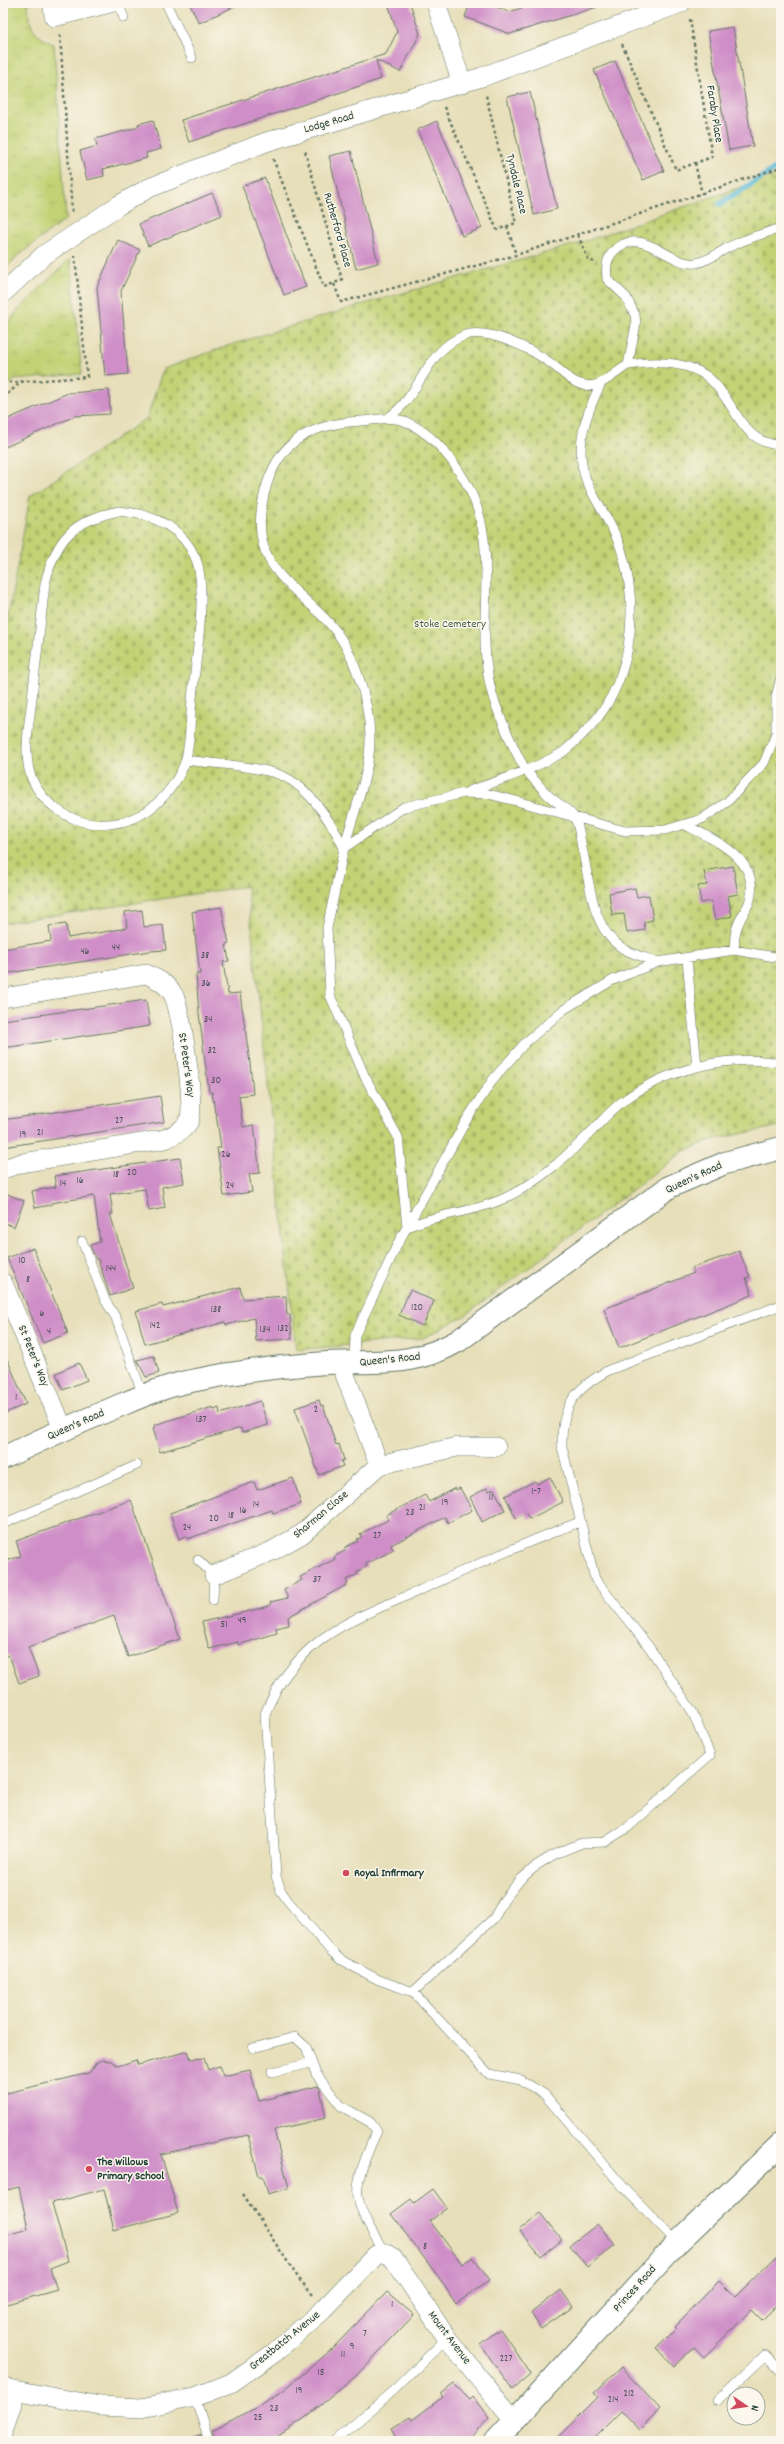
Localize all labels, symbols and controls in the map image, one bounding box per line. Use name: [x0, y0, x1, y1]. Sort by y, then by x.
street label: Faraby Place: [701, 84, 727, 144]
street label: Lodge Road: [302, 108, 356, 138]
street label: Tyndale Place: [501, 152, 531, 216]
street label: Rutherford Place: [318, 191, 356, 269]
park label: Stoke Cemetery: [414, 616, 487, 633]
house number: 44: [112, 941, 120, 955]
house number: 46: [80, 945, 90, 959]
house number: 38: [201, 949, 209, 963]
house number: 36: [201, 977, 211, 991]
house number: 34: [204, 1013, 212, 1027]
street label: St Peter's Way: [173, 1032, 199, 1099]
house number: 32: [208, 1044, 216, 1058]
house number: 30: [211, 1074, 221, 1088]
house number: 27: [115, 1114, 123, 1128]
house number: 21: [37, 1126, 43, 1140]
house number: 19: [20, 1128, 26, 1142]
house number: 26: [221, 1148, 231, 1162]
street label: Queen's Road: [663, 1157, 725, 1199]
house number: 20: [127, 1166, 137, 1180]
house number: 18: [113, 1168, 119, 1182]
house number: 16: [76, 1174, 84, 1188]
house number: 14: [60, 1177, 66, 1191]
house number: 24: [226, 1179, 234, 1193]
house number: 10: [18, 1254, 26, 1268]
house number: 144: [106, 1262, 116, 1276]
house number: 8: [26, 1273, 30, 1287]
house number: 120: [411, 1301, 423, 1315]
house number: 138: [211, 1303, 221, 1317]
house number: 6: [40, 1307, 45, 1321]
house number: 142: [150, 1319, 160, 1333]
house number: 132: [278, 1322, 289, 1336]
street label: St Peter's Way: [13, 1323, 53, 1390]
house number: 134: [260, 1323, 270, 1337]
house number: 4: [47, 1325, 51, 1339]
street label: Queen's Road: [359, 1348, 421, 1372]
house number: 1: [15, 1391, 17, 1405]
house number: 2: [314, 1403, 318, 1417]
street label: Queen's Road: [45, 1405, 107, 1445]
house number: 137: [196, 1413, 206, 1427]
house number: 1-7: [531, 1485, 541, 1499]
street label: Sharman Close: [290, 1487, 352, 1543]
house number: 11: [489, 1491, 493, 1505]
house number: 19: [442, 1496, 448, 1510]
house number: 14: [253, 1498, 259, 1512]
house number: 21: [419, 1501, 425, 1515]
house number: 16: [239, 1504, 247, 1518]
house number: 23: [406, 1506, 414, 1520]
house number: 18: [228, 1509, 234, 1523]
house number: 20: [209, 1512, 219, 1526]
house number: 24: [183, 1521, 191, 1535]
house number: 27: [373, 1529, 381, 1543]
house number: 37: [313, 1573, 321, 1587]
house number: 49: [238, 1614, 246, 1628]
house number: 51: [221, 1618, 227, 1632]
place label: Royal Infirmary: [354, 1865, 425, 1882]
marker: Royal Infirmary: [341, 1868, 351, 1878]
place label: The Willows Primary School: [97, 2154, 164, 2185]
marker: The Willows Primary School: [84, 2164, 94, 2174]
house number: 8: [423, 2240, 427, 2254]
street label: Princes Road: [609, 2262, 661, 2316]
house number: 1: [391, 2298, 393, 2312]
street label: Greatbatch Avenue: [246, 2307, 324, 2375]
street label: Mount Avenue: [423, 2308, 475, 2368]
house number: 7: [363, 2327, 367, 2341]
house number: 9: [350, 2340, 354, 2354]
house number: 11: [341, 2348, 345, 2362]
house number: 227: [500, 2352, 512, 2366]
house number: 15: [318, 2366, 325, 2380]
house number: 19: [296, 2384, 302, 2398]
north arrow: [726, 2386, 766, 2426]
house number: 212: [624, 2387, 634, 2401]
house number: 214: [608, 2393, 618, 2407]
house number: 23: [270, 2402, 278, 2416]
text: N: [745, 2403, 762, 2413]
house number: 25: [254, 2411, 263, 2425]

